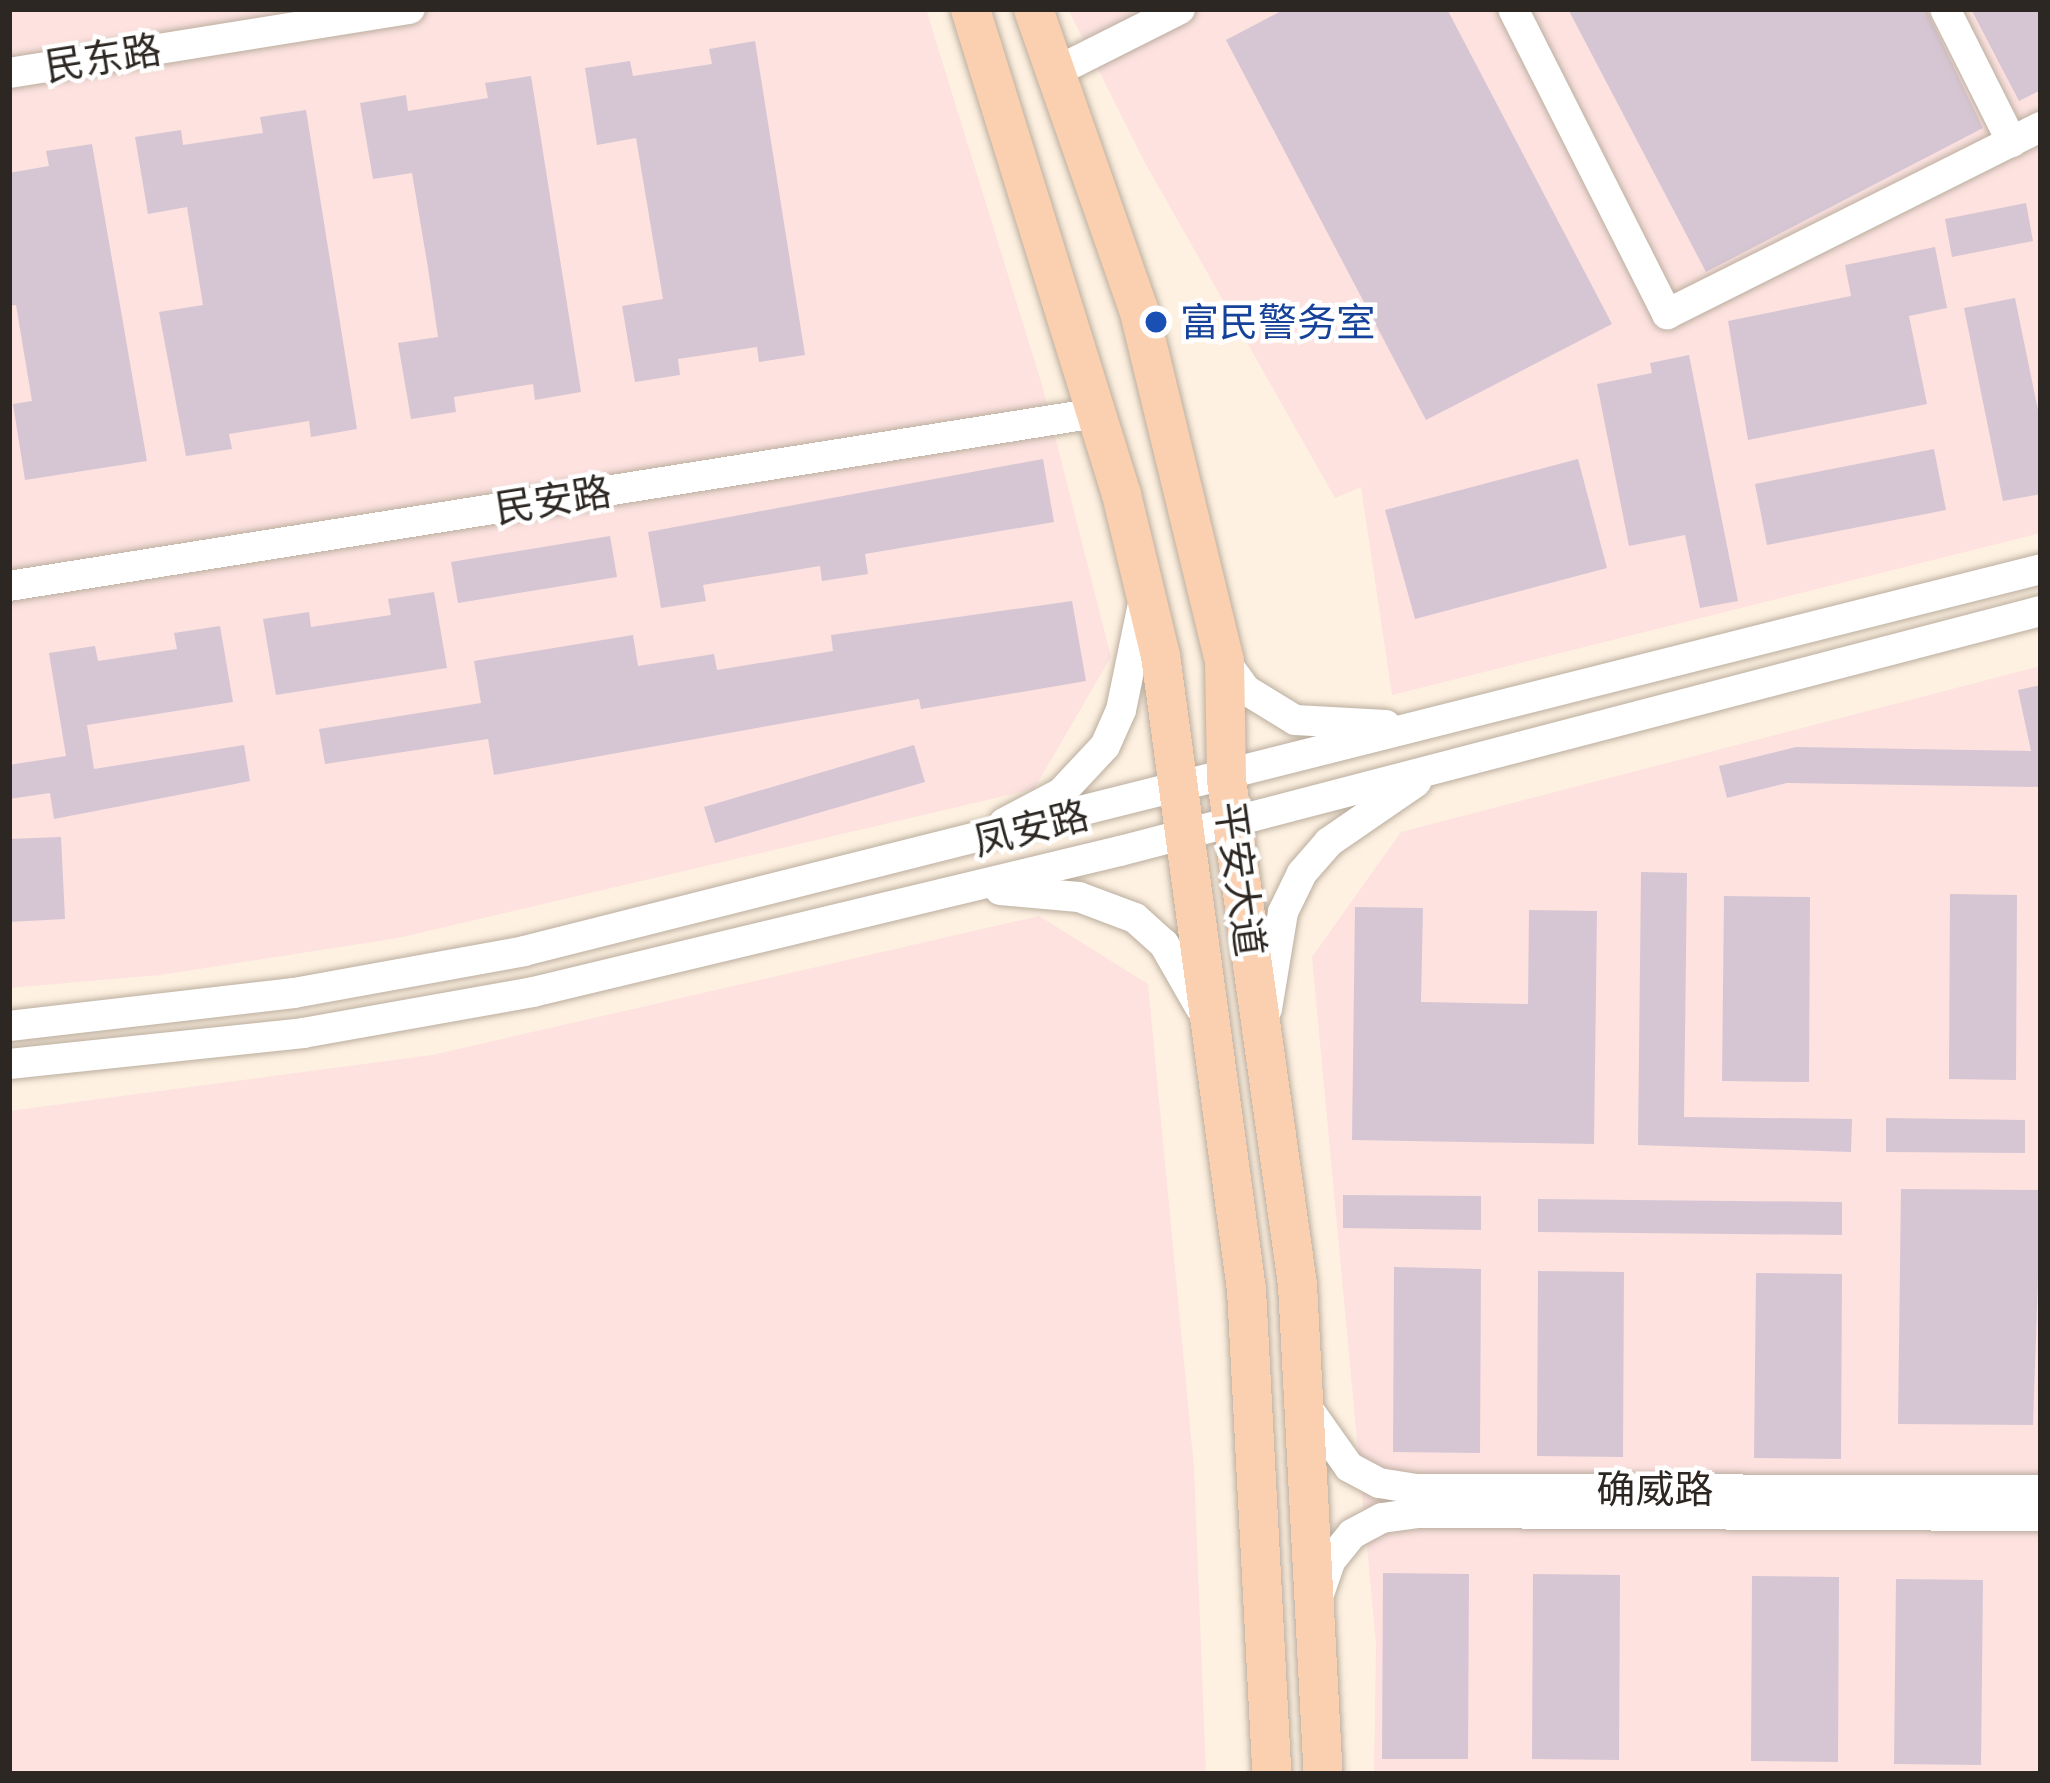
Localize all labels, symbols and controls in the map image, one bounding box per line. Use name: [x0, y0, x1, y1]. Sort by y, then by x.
street label: 民东路: [42, 26, 164, 90]
place label: 富民警务室: [1180, 299, 1375, 345]
marker: 富民警务室: [1143, 309, 1169, 335]
street label: 民安路: [492, 468, 614, 532]
street label: 凤安路: [969, 791, 1093, 865]
street label: 平安大道: [1206, 799, 1274, 959]
street label: 确威路: [1597, 1466, 1713, 1512]

